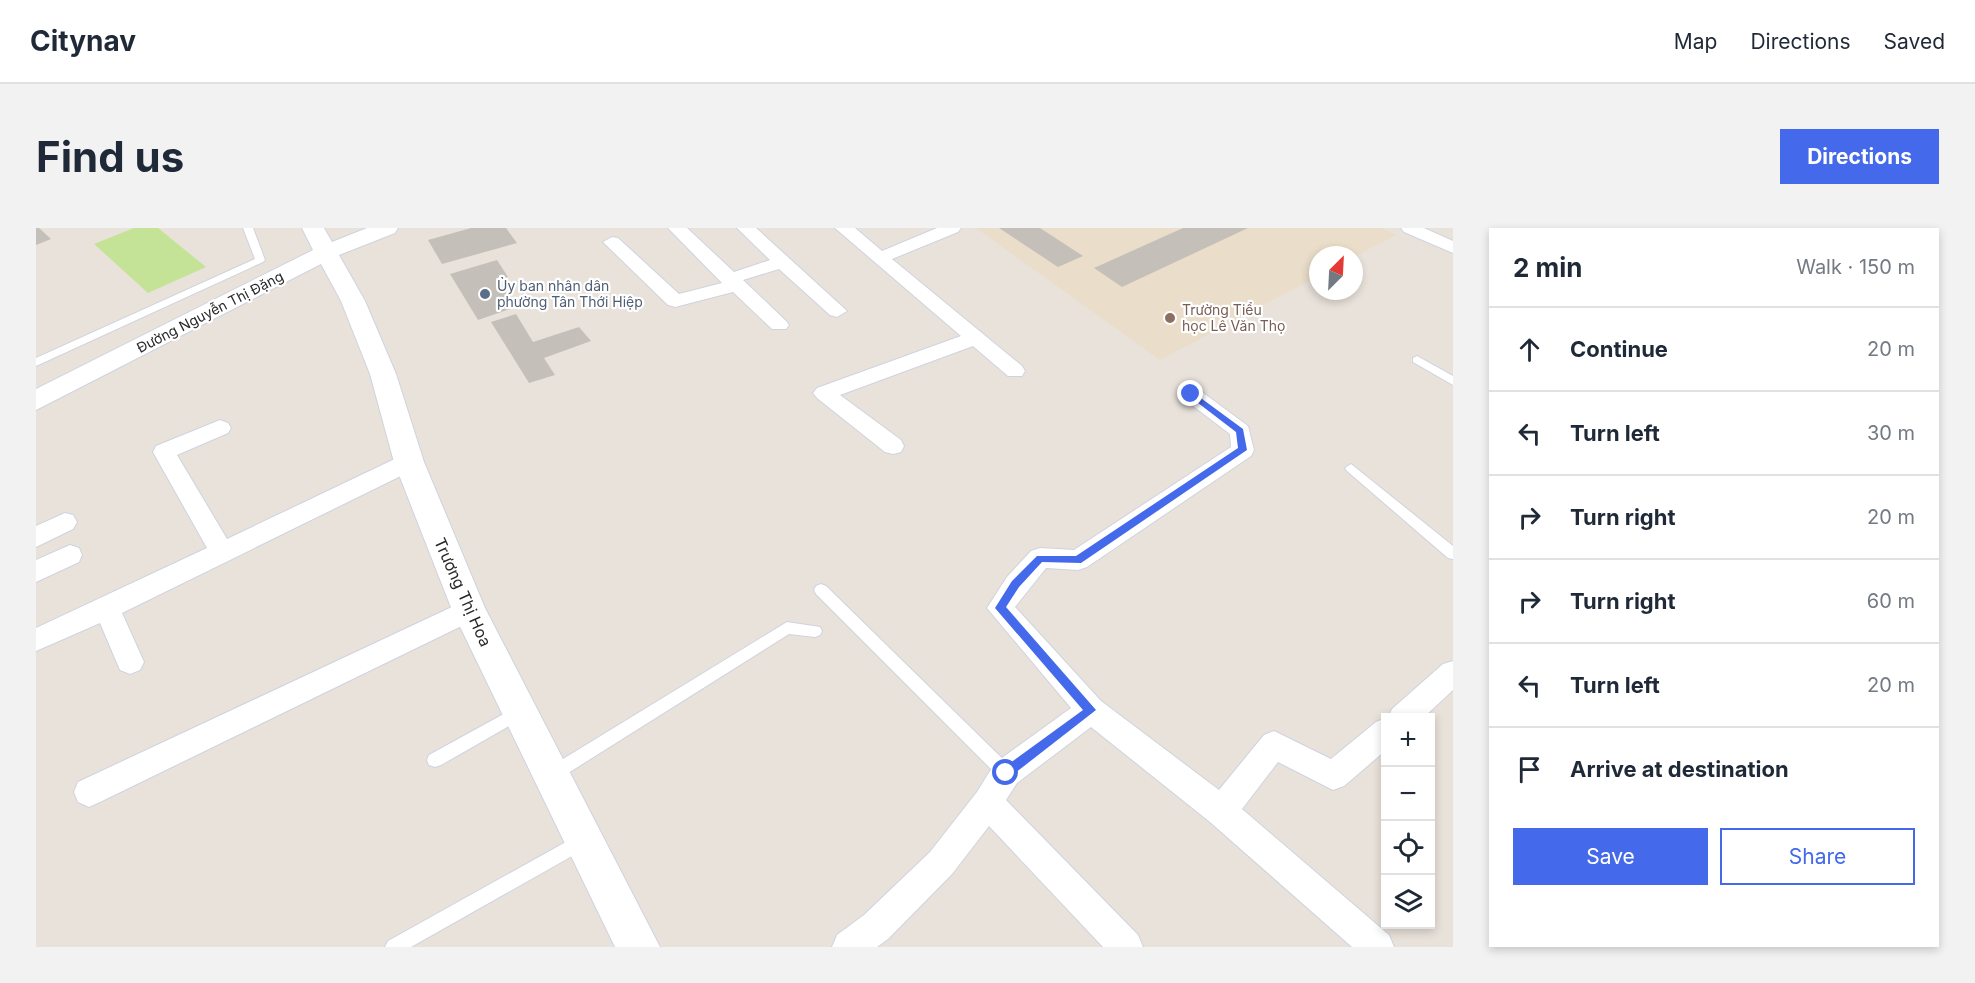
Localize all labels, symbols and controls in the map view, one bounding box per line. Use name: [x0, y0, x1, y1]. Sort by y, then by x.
text: Citynav: [30, 24, 136, 58]
text: Map: [1674, 29, 1717, 54]
text: Directions: [1750, 29, 1851, 54]
text: Saved: [1884, 29, 1945, 54]
button: Directions: [1780, 129, 1939, 184]
text: Find us: [36, 131, 184, 182]
north arrow: [1309, 246, 1363, 300]
text: 2 min: [1513, 252, 1583, 283]
text: Walk · 150 m: [1796, 255, 1915, 279]
street label: Đường Nguyễn Thị Đặng: [134, 267, 286, 356]
place label: Ủy ban nhân dân phường Tân Thới Hiệp: [497, 277, 643, 310]
marker: Ủy ban nhân dân phường Tân Thới Hiệp: [478, 287, 492, 301]
place label: Trường Tiểu học Lê Văn Thọ: [1182, 301, 1285, 334]
marker: Trường Tiểu học Lê Văn Thọ: [1163, 311, 1177, 325]
icon: ahead: [1513, 333, 1546, 366]
text: Continue: [1570, 336, 1668, 362]
text: 20 m: [1867, 337, 1915, 361]
route end: [1177, 380, 1203, 406]
icon: left: [1513, 417, 1546, 450]
text: Turn left: [1570, 420, 1660, 446]
text: 30 m: [1867, 421, 1915, 445]
icon: right: [1513, 501, 1546, 534]
text: Turn right: [1570, 504, 1676, 530]
text: 20 m: [1867, 505, 1915, 529]
street label: Trương Thị Hoa: [430, 535, 496, 649]
icon: right: [1513, 585, 1546, 618]
text: Turn right: [1570, 588, 1676, 614]
text: 60 m: [1867, 589, 1915, 613]
icon: left: [1513, 669, 1546, 702]
text: Turn left: [1570, 672, 1660, 698]
text: 20 m: [1867, 673, 1915, 697]
map controls: [1381, 713, 1435, 929]
button: +: [1381, 713, 1435, 767]
icon: arrive: [1513, 753, 1546, 786]
text: Arrive at destination: [1570, 756, 1789, 782]
route start: [992, 759, 1018, 785]
button: −: [1381, 767, 1435, 821]
button: locate: [1381, 821, 1435, 875]
button: Save: [1513, 828, 1708, 885]
button: Share: [1720, 828, 1915, 885]
button: layers: [1381, 875, 1435, 929]

